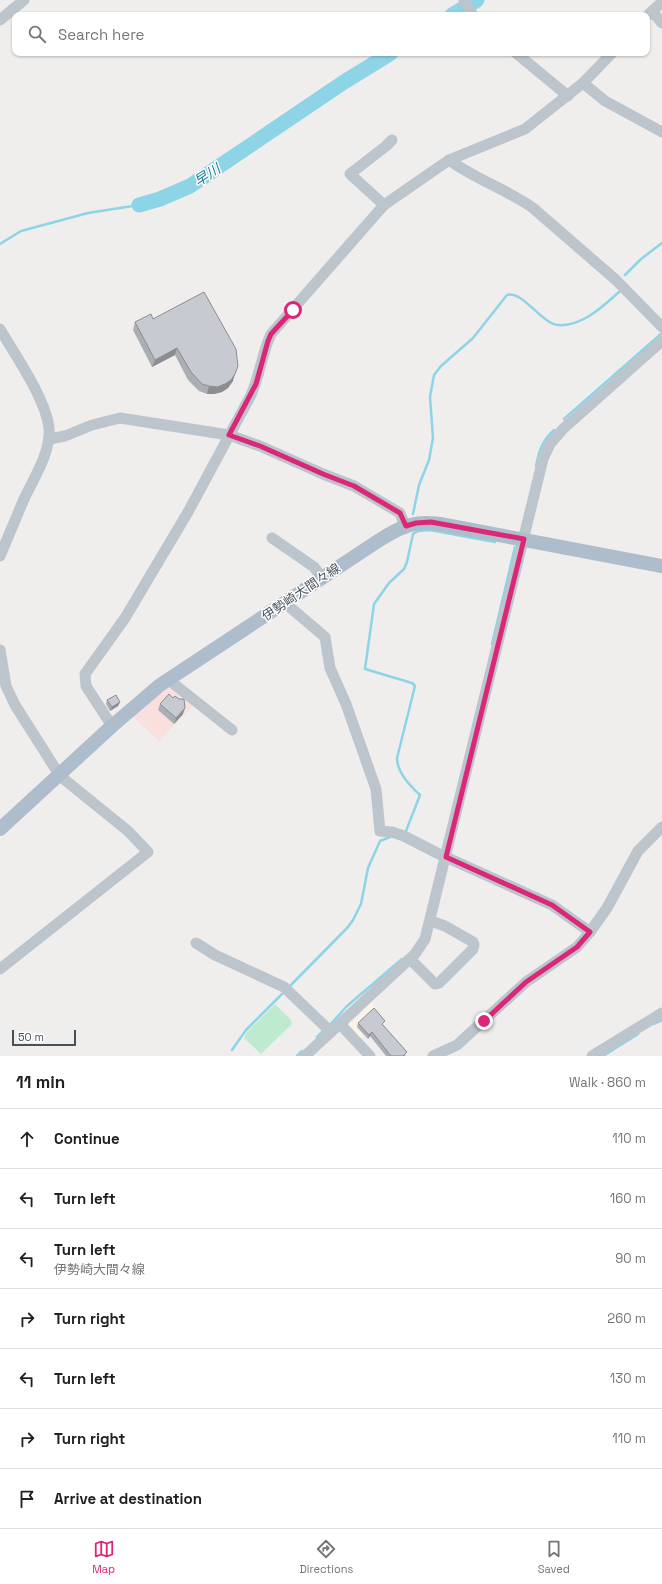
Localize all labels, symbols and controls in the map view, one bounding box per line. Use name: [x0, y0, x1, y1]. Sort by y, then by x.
search box: [12, 12, 650, 56]
icon: search: [26, 23, 48, 45]
text: Search here: [58, 25, 144, 44]
water label: 早川: [190, 159, 225, 190]
route start: [284, 301, 302, 319]
street label: 伊勢崎大間々線: [259, 560, 343, 624]
route end: [475, 1012, 493, 1030]
scale bar: [12, 1028, 76, 1047]
text: 50 m: [18, 1030, 44, 1044]
text: 11 min: [16, 1071, 65, 1093]
text: Walk · 860 m: [569, 1074, 646, 1091]
icon: ahead: [16, 1128, 38, 1150]
text: Continue: [54, 1129, 120, 1148]
text: 110 m: [612, 1130, 646, 1147]
icon: left: [16, 1188, 38, 1210]
text: Turn left: [54, 1189, 116, 1208]
text: 160 m: [610, 1190, 646, 1207]
text: Turn left: [54, 1240, 116, 1259]
icon: left: [16, 1248, 38, 1270]
text: 90 m: [615, 1250, 646, 1267]
text: 伊勢崎大間々線: [54, 1261, 145, 1278]
icon: right: [16, 1308, 38, 1330]
text: Turn right: [54, 1309, 125, 1328]
text: 260 m: [607, 1310, 646, 1327]
icon: left: [16, 1368, 38, 1390]
text: Turn left: [54, 1369, 116, 1388]
text: 130 m: [610, 1370, 646, 1387]
icon: right: [16, 1428, 38, 1450]
text: Turn right: [54, 1429, 125, 1448]
text: 110 m: [612, 1430, 646, 1447]
icon: arrive: [16, 1488, 38, 1510]
text: Arrive at destination: [54, 1489, 202, 1508]
tab: Map: [92, 1538, 115, 1576]
tab: Directions: [299, 1538, 353, 1576]
tab: Saved: [538, 1538, 570, 1576]

